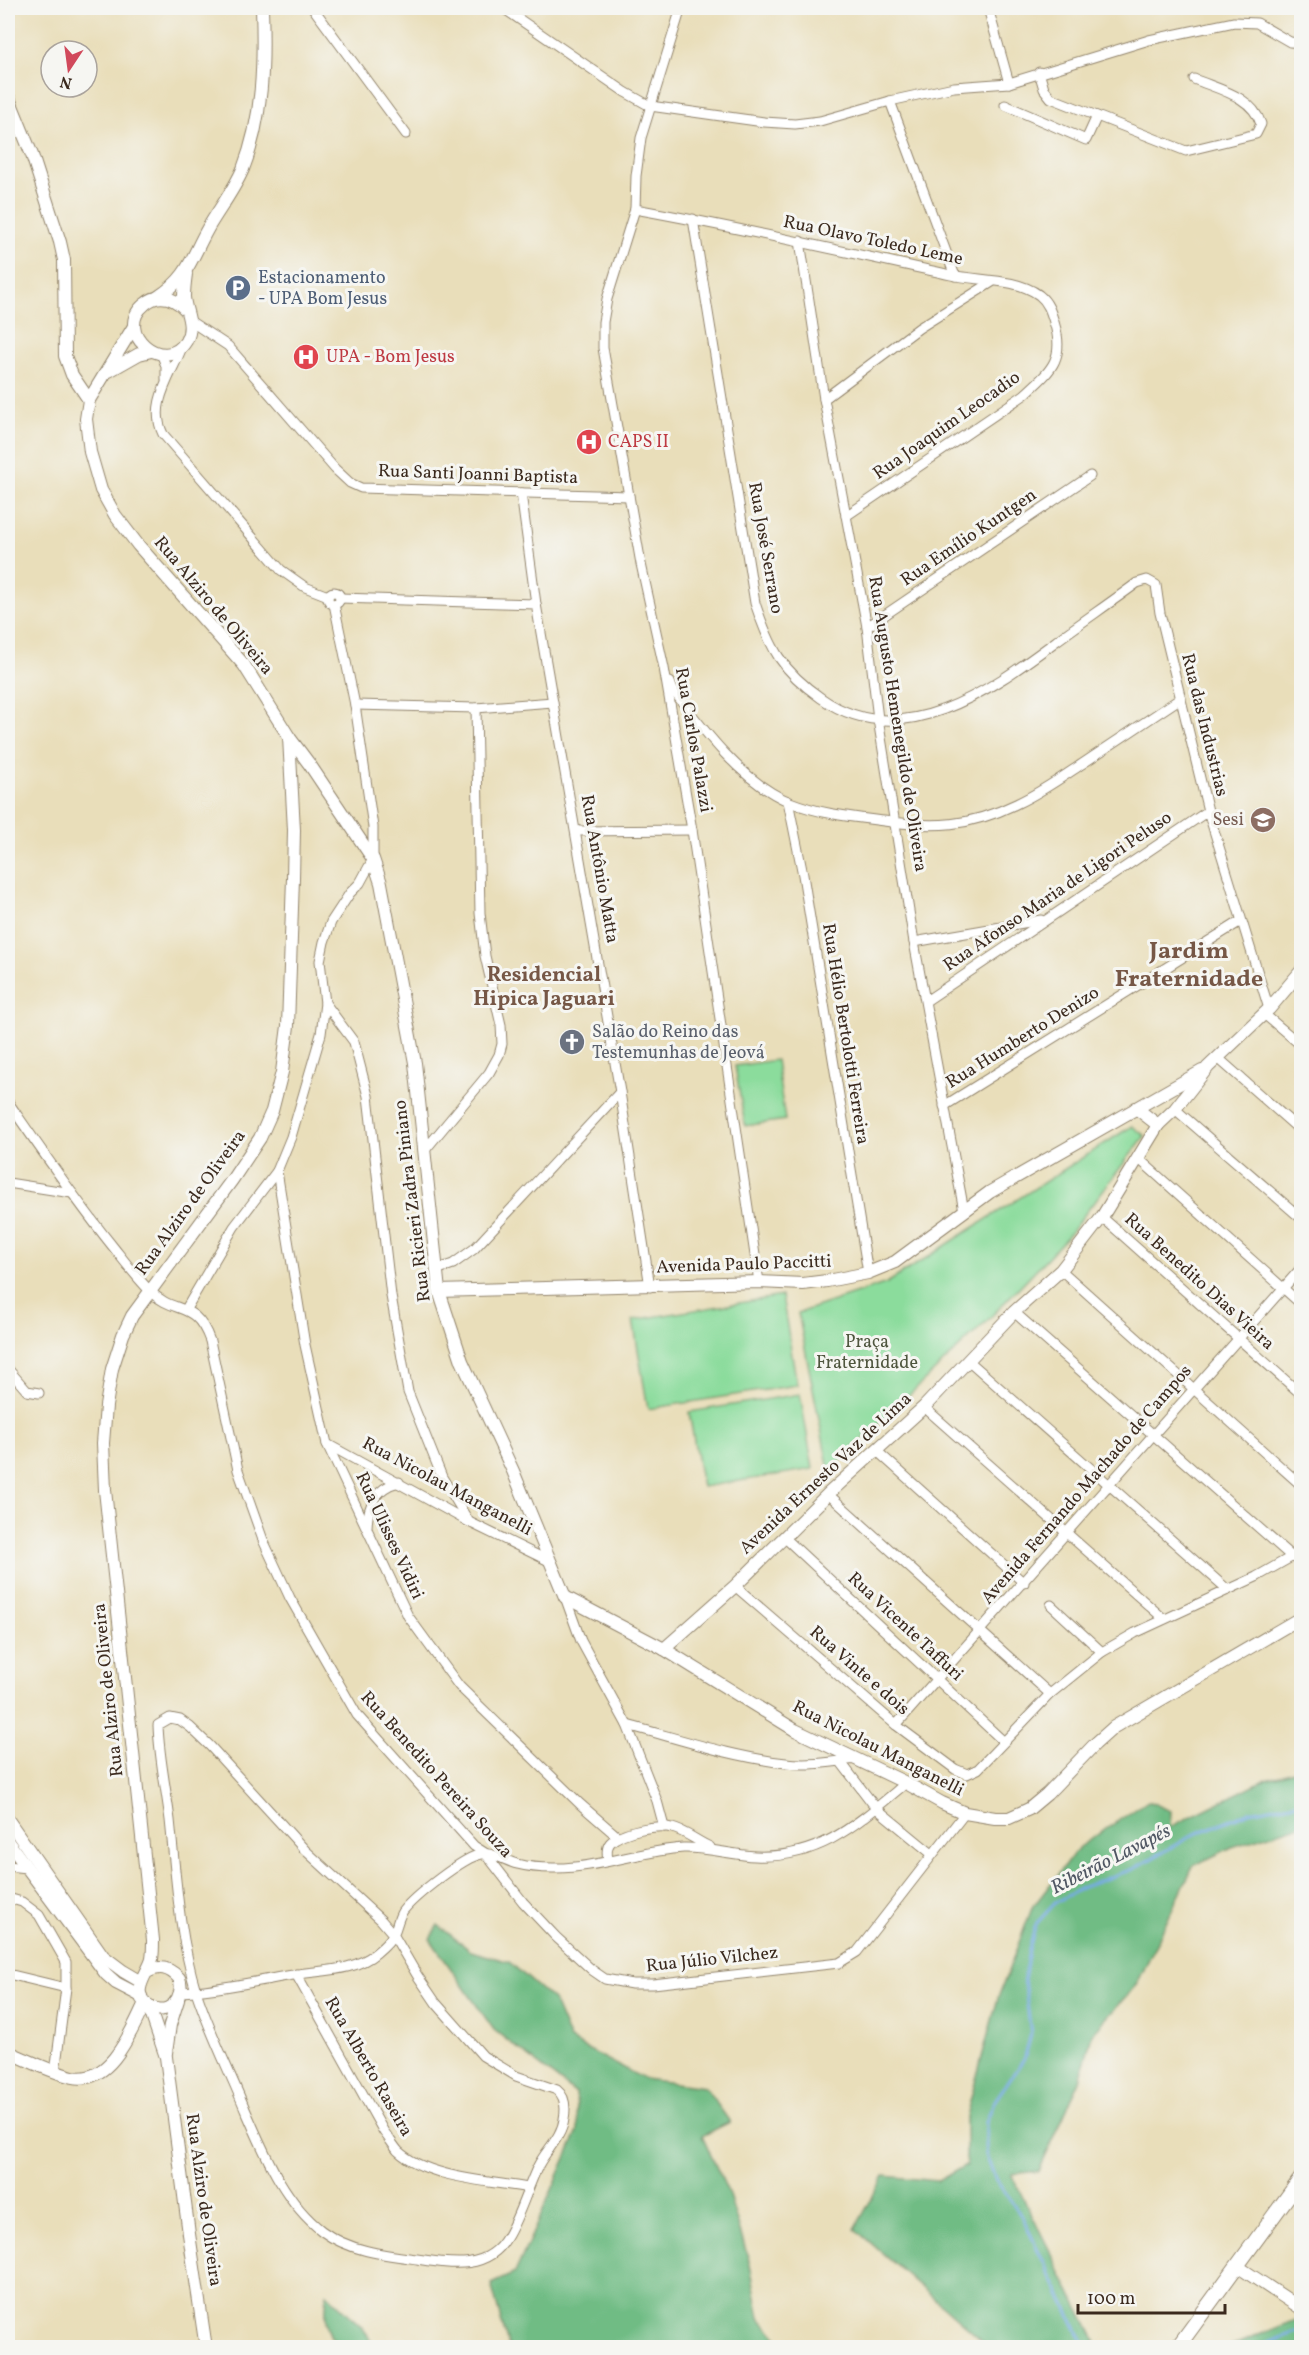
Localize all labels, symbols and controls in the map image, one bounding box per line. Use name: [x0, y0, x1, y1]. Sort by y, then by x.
north arrow: [39, 39, 99, 99]
text: N: [58, 70, 74, 94]
street label: Rua Olavo Toledo Leme: [781, 210, 965, 272]
place label: Estacionamento - UPA Bom Jesus: [258, 266, 387, 312]
parking icon: Estacionamento - UPA Bom Jesus: [223, 273, 253, 303]
hospital icon: UPA - Bom Jesus: [291, 342, 321, 372]
place label: UPA - Bom Jesus: [326, 345, 455, 370]
street label: Rua Joaquim Leocadio: [868, 366, 1026, 486]
hospital icon: CAPS II: [574, 427, 604, 457]
place label: CAPS II: [608, 430, 669, 455]
street label: Rua Santi Joanni Baptista: [378, 459, 579, 491]
street label: Rua José Serrano: [741, 480, 789, 616]
street label: Rua Emílio Kuntgen: [896, 483, 1042, 593]
street label: Rua Alziro de Oliveira: [147, 531, 279, 681]
street label: Rua Augusto Hemenegildo de Oliveira: [861, 574, 933, 874]
street label: Rua das Industrias: [1174, 651, 1234, 799]
street label: Rua Carlos Palazzi: [668, 666, 718, 814]
street label: Rua Antônio Matta: [574, 793, 624, 945]
school or university icon: Sesi: [1248, 805, 1278, 835]
street label: Rua Afonso Maria de Ligori Peluso: [939, 806, 1177, 978]
place label: Sesi: [1212, 808, 1244, 833]
street label: Rua Hélio Bertolotti Ferreira: [815, 922, 875, 1146]
district label: Jardim Fraternidade: [1115, 935, 1263, 997]
district label: Residencial Hipica Jaguari: [473, 961, 615, 1014]
street label: Rua Humberto Denizo: [942, 981, 1104, 1095]
place label: Salão do Reino das Testemunhas de Jeová: [592, 1020, 765, 1066]
church icon: Salão do Reino das Testemunhas de Jeová: [557, 1027, 587, 1057]
street label: Rua Ricieri Zadra Piniano: [388, 1099, 438, 1303]
street label: Rua Alziro de Oliveira: [130, 1125, 252, 1281]
street label: Rua Benedito Dias Vieira: [1118, 1208, 1280, 1356]
street label: Avenida Paulo Paccitti: [656, 1249, 832, 1281]
park label: Praça Fraternidade: [816, 1330, 918, 1376]
street label: Avenida Fernando Machado de Campos: [976, 1360, 1198, 1610]
street label: Avenida Ernesto Vaz de Lima: [734, 1387, 918, 1561]
street label: Rua Nicolau Manganelli: [357, 1431, 537, 1543]
street label: Rua Ulisses Vidiri: [348, 1468, 430, 1604]
street label: Rua Vicente Taffuri: [842, 1567, 968, 1687]
street label: Rua Alziro de Oliveira: [87, 1602, 131, 1778]
street label: Rua Vinte e dois: [803, 1620, 915, 1722]
street label: Rua Benedito Pereira Souza: [354, 1686, 518, 1864]
street label: Rua Nicolau Manganelli: [788, 1695, 968, 1803]
water label: Ribeirão Lavapés: [1046, 1817, 1176, 1902]
street label: Rua Júlio Vilchez: [645, 1941, 779, 1979]
street label: Rua Alberto Raseira: [318, 1992, 418, 2142]
street label: Rua Alziro de Oliveira: [178, 2112, 228, 2288]
scale bar: [1078, 2277, 1225, 2315]
text: 100 m: [1087, 2287, 1136, 2312]

